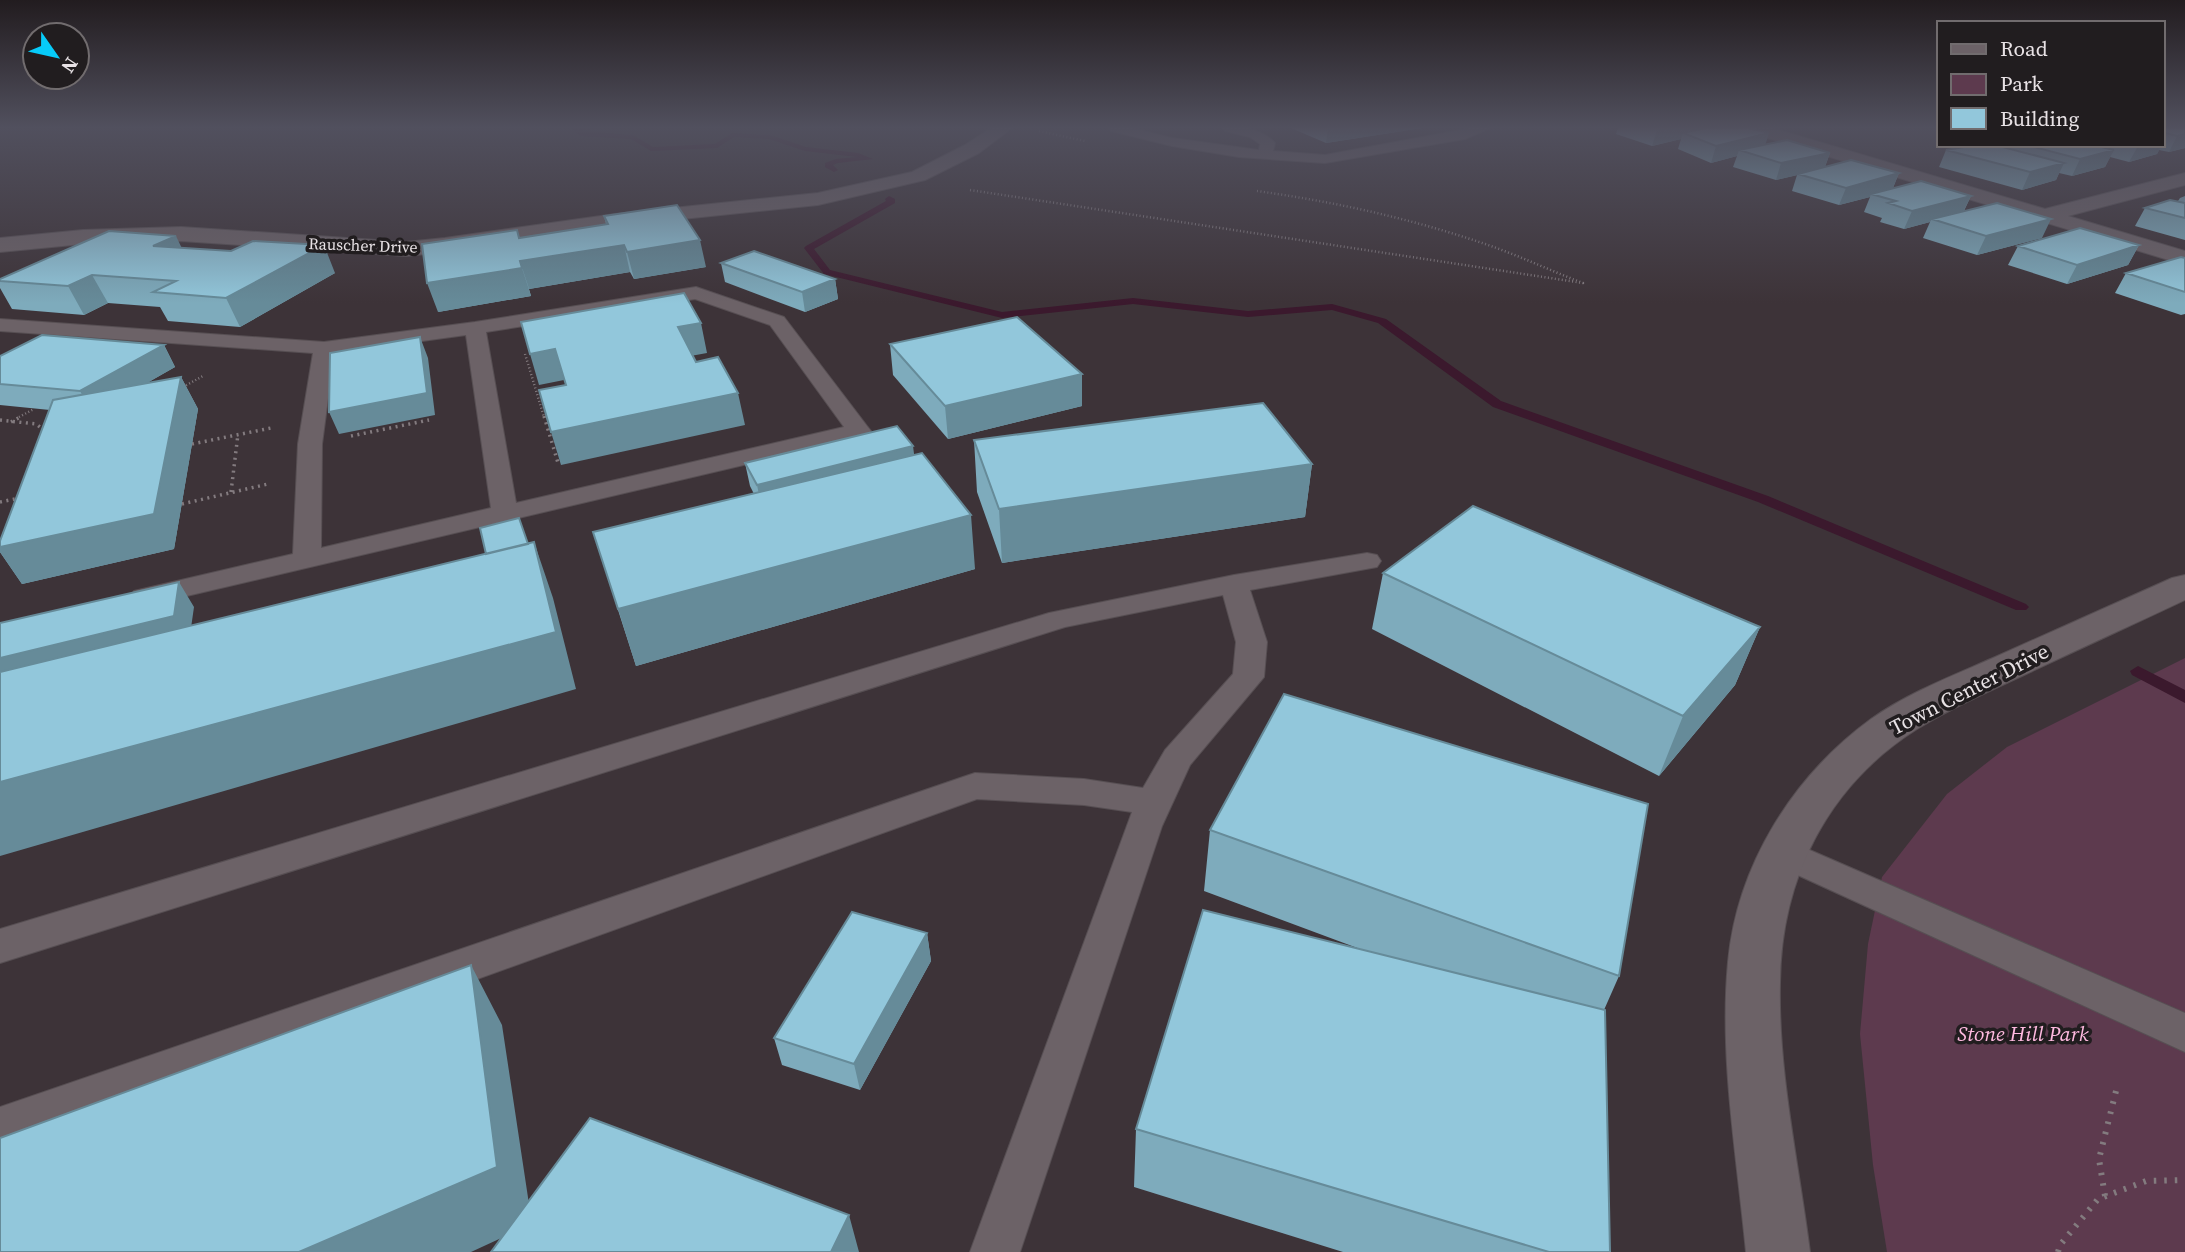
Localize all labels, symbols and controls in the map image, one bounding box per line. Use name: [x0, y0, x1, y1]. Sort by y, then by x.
north arrow: [21, 21, 91, 91]
legend: [1937, 21, 2164, 147]
text: Road: [2000, 34, 2048, 63]
text: N: [55, 52, 85, 79]
text: Park: [2000, 69, 2044, 98]
text: Building: [2000, 104, 2079, 133]
street label: Rauscher Drive: [308, 232, 418, 258]
street label: Town Center Drive: [1884, 636, 2054, 742]
park label: Stone Hill Park: [1957, 1019, 2089, 1048]

